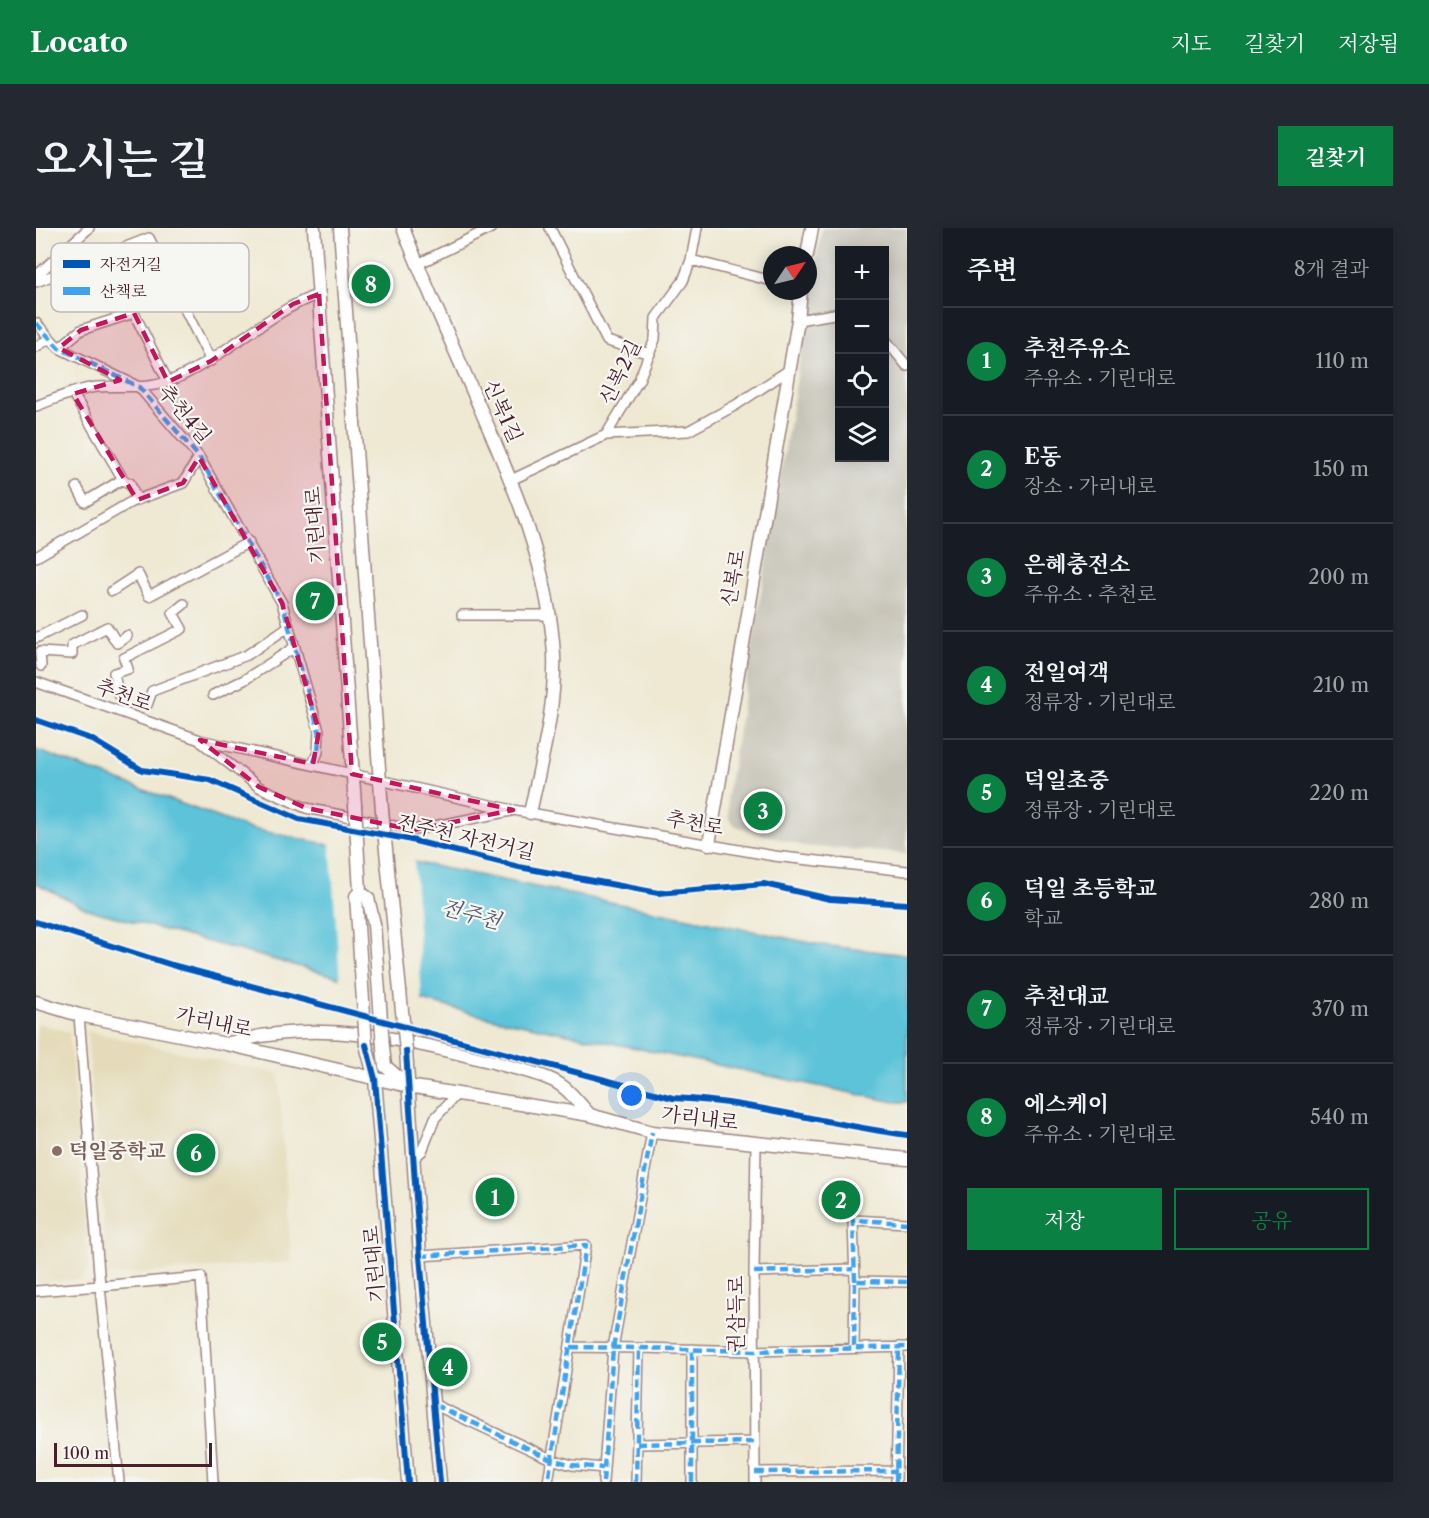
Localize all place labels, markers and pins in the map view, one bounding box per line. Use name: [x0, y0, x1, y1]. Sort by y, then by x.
pin: 8: [352, 262, 390, 306]
pin: 7: [296, 578, 334, 623]
pin: 3: [744, 788, 782, 834]
pin: 6: [176, 1130, 216, 1176]
place label: 덕일중학교: [69, 1139, 166, 1163]
marker: 덕일중학교: [50, 1144, 64, 1158]
pin: 1: [476, 1174, 514, 1220]
pin: 2: [822, 1178, 860, 1222]
pin: 5: [362, 1320, 402, 1364]
pin: 4: [428, 1344, 468, 1390]

